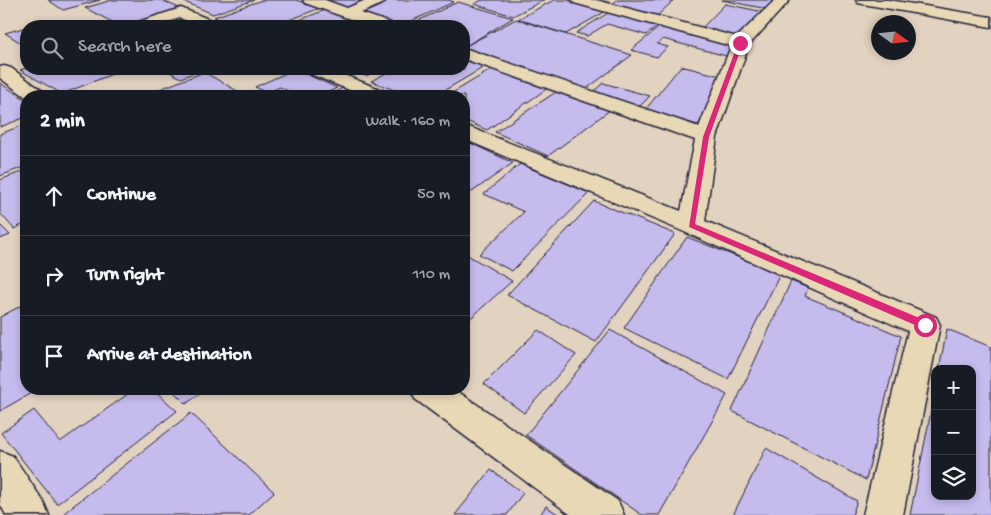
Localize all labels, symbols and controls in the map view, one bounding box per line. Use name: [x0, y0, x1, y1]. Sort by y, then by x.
north arrow: [871, 15, 916, 60]
search box: [20, 20, 470, 75]
route end: [729, 32, 752, 55]
icon: search: [38, 34, 66, 62]
text: Search here: [78, 36, 172, 59]
text: 2 min: [40, 110, 85, 135]
text: Walk · 160 m: [365, 113, 450, 132]
icon: ahead: [40, 182, 68, 210]
text: Continue: [87, 184, 156, 207]
text: 50 m: [417, 186, 450, 205]
icon: right: [40, 262, 68, 290]
text: Turn right: [87, 264, 163, 287]
text: 110 m: [413, 266, 450, 285]
route start: [914, 314, 937, 337]
icon: arrive: [40, 342, 68, 370]
text: Arrive at destination: [87, 344, 251, 367]
map controls: [931, 365, 976, 500]
button: +: [931, 365, 976, 410]
button: −: [931, 410, 976, 455]
button: layers: [931, 455, 976, 500]

